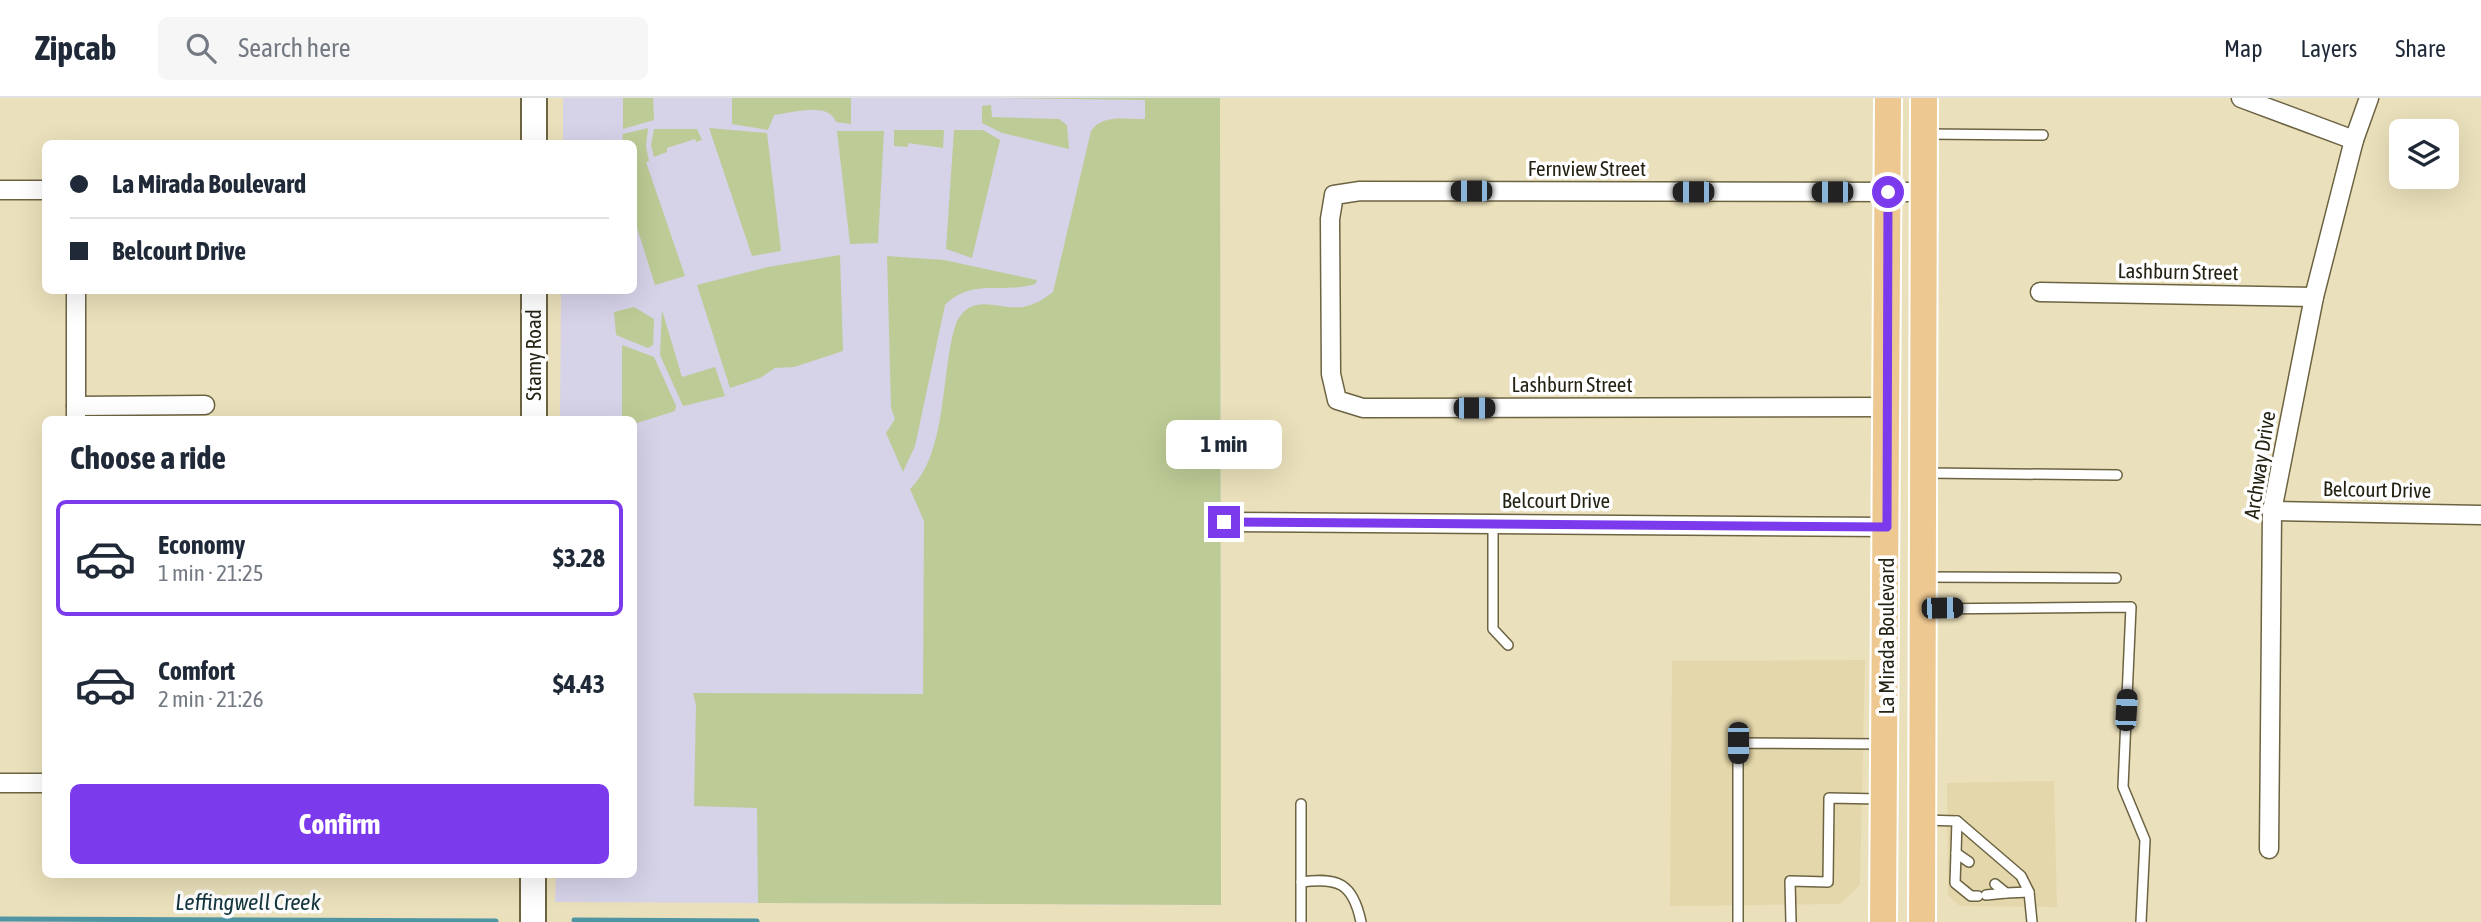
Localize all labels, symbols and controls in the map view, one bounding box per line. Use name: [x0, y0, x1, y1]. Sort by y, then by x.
search box: [158, 17, 648, 80]
text: Zipcab: [35, 29, 116, 67]
icon: search: [182, 29, 220, 67]
text: Search here: [238, 33, 350, 63]
text: Map: [2224, 35, 2263, 62]
text: Layers: [2301, 35, 2357, 62]
text: Share: [2395, 35, 2446, 62]
map controls: [2389, 119, 2459, 189]
button: layers: [2389, 119, 2459, 189]
street label: Fernview Street: [1528, 156, 1646, 180]
text: La Mirada Boulevard: [112, 169, 306, 199]
route start: [1872, 176, 1904, 208]
car: [1451, 181, 1493, 202]
car: [1673, 182, 1715, 203]
car: [1812, 182, 1854, 203]
text: Belcourt Drive: [112, 236, 246, 266]
street label: Lashburn Street: [2117, 258, 2239, 284]
street label: Stamy Road: [521, 309, 545, 401]
street label: Lashburn Street: [1512, 372, 1632, 396]
car: [1454, 398, 1496, 419]
street label: Archway Drive: [2239, 409, 2279, 520]
callout: 1 min: [1166, 420, 1282, 470]
text: 1 min: [1201, 431, 1247, 457]
text: Choose a ride: [70, 439, 226, 476]
street label: Belcourt Drive: [2323, 476, 2431, 502]
street label: Belcourt Drive: [1502, 488, 1610, 512]
route end: [1208, 506, 1240, 538]
icon: car: [74, 527, 137, 590]
text: Economy: [158, 530, 245, 560]
text: $3.28: [553, 543, 605, 573]
street label: La Mirada Boulevard: [1874, 558, 1898, 714]
text: 1 min · 21:25: [158, 560, 264, 586]
car: [1921, 597, 1964, 619]
icon: car: [74, 653, 137, 716]
text: Comfort: [158, 656, 235, 686]
text: $4.43: [553, 669, 605, 699]
text: 2 min · 21:26: [158, 686, 264, 712]
car: [2115, 688, 2138, 732]
car: [1728, 722, 1749, 764]
button: Confirm: [70, 784, 609, 864]
water label: Leffingwell Creek: [175, 889, 322, 915]

